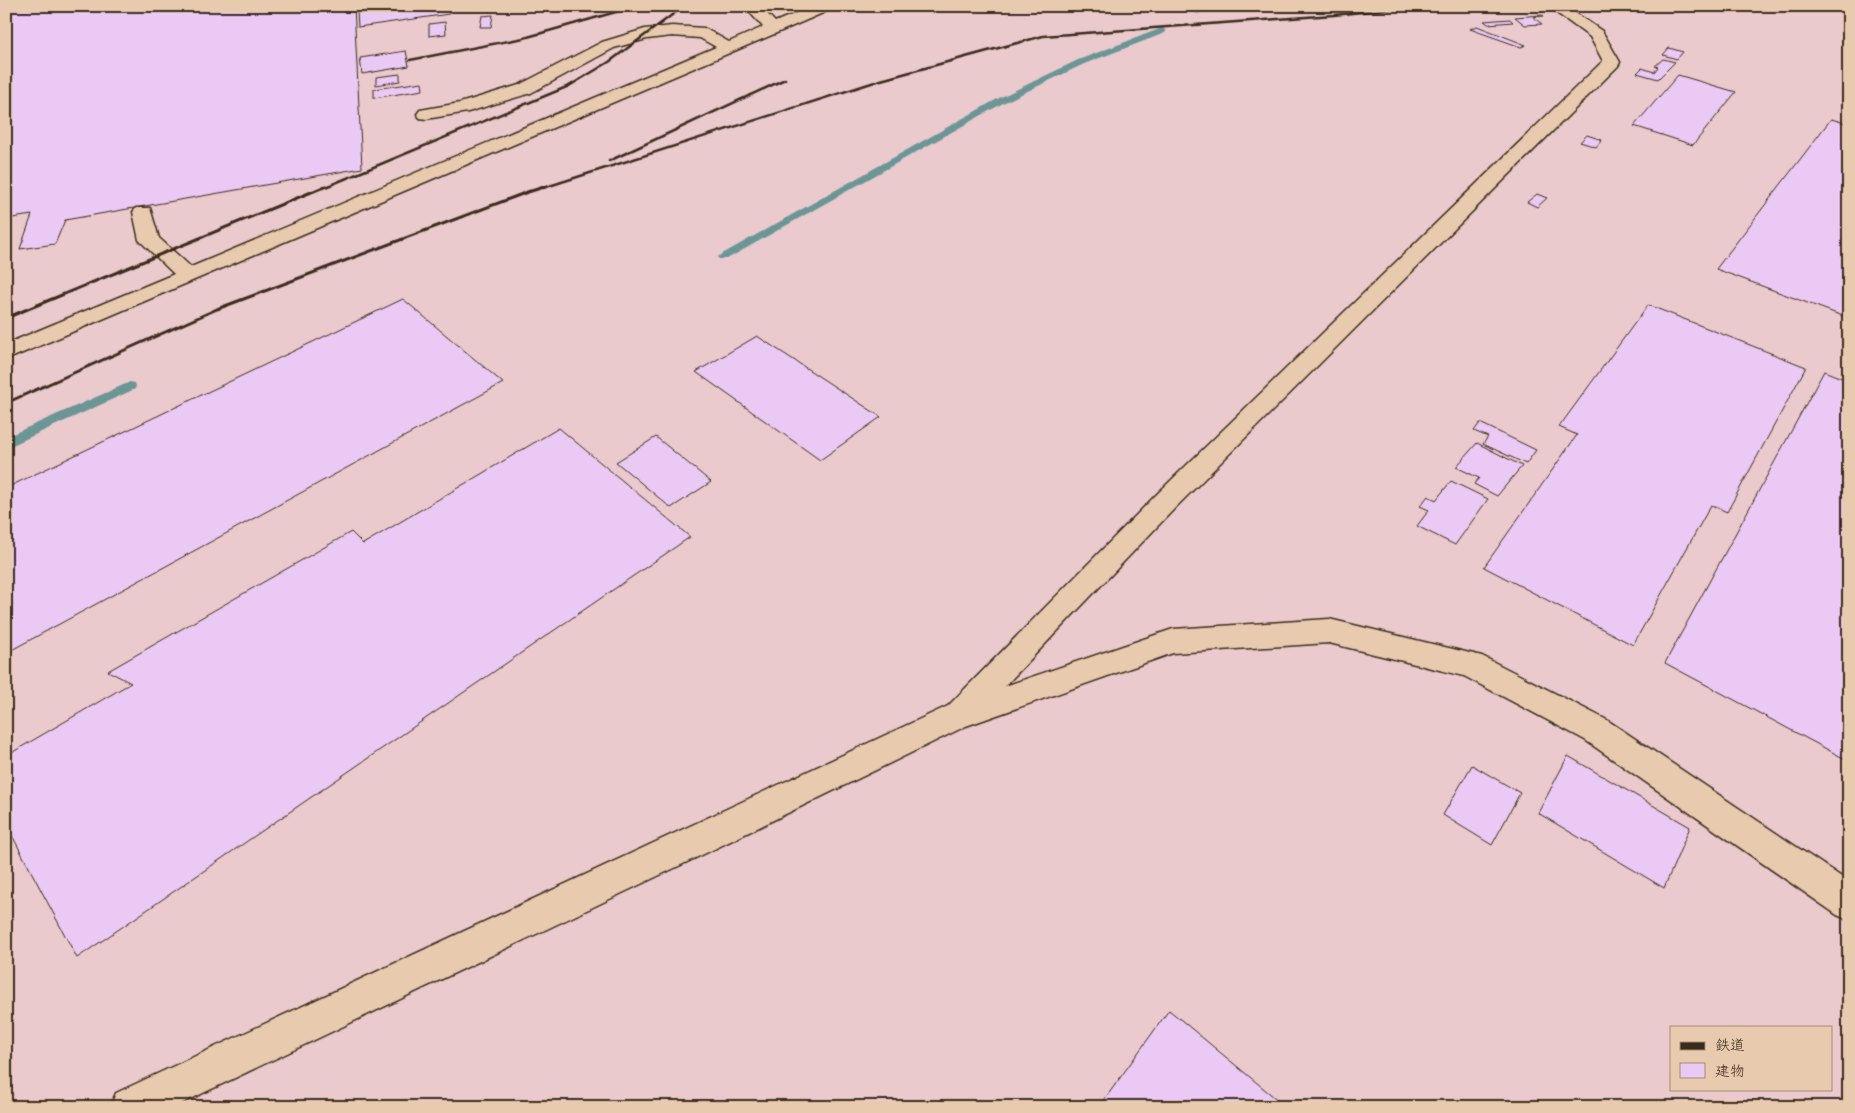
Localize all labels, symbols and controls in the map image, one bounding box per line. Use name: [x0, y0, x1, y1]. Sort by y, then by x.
legend: [1670, 1026, 1832, 1090]
text: 鉄道: [1715, 1036, 1745, 1054]
text: 建物: [1715, 1062, 1745, 1080]

